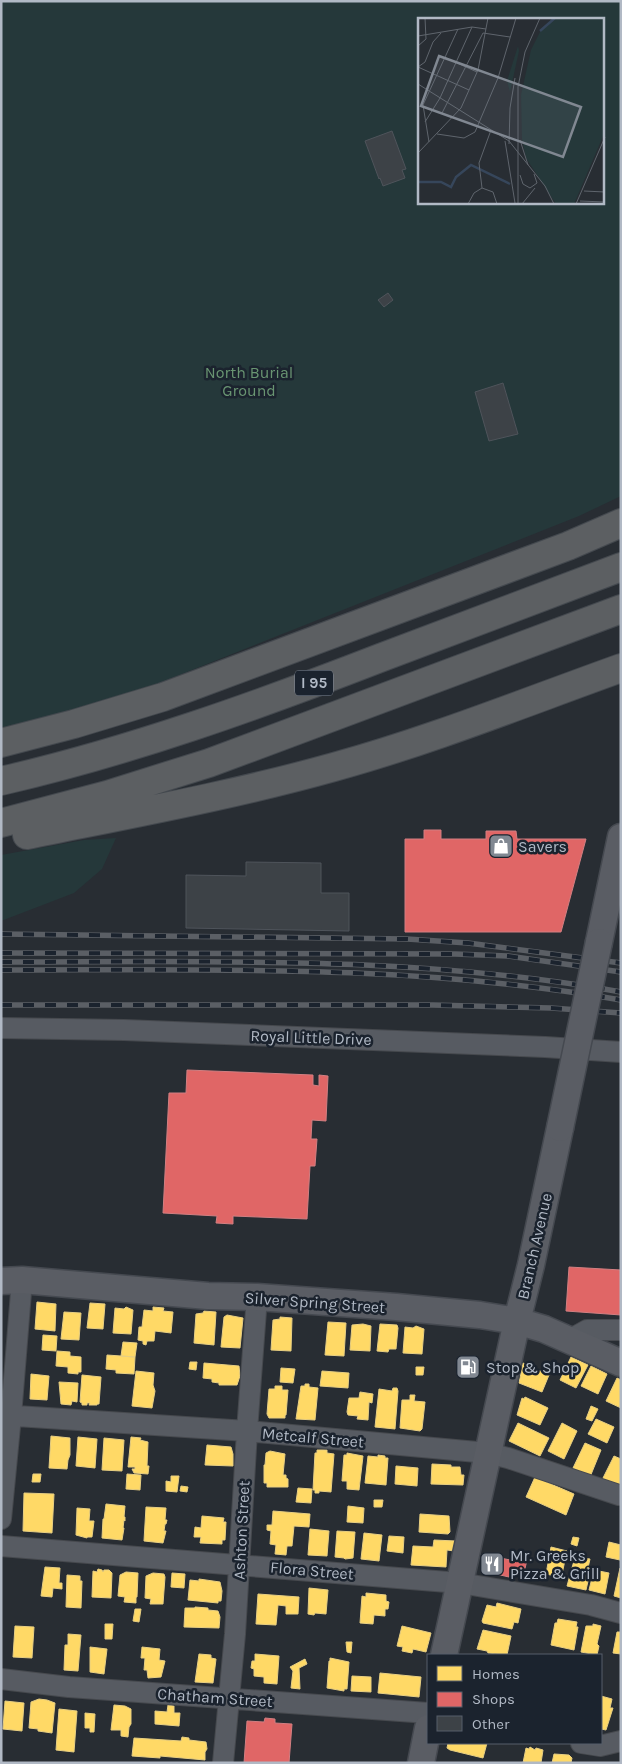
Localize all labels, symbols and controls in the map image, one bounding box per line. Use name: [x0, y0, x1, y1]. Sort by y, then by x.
inset map: [418, 18, 604, 204]
park label: North Burial Ground: [205, 363, 293, 400]
road number: I 95: [295, 670, 333, 696]
shop icon: Savers: [488, 833, 514, 859]
place label: Savers: [518, 837, 567, 856]
street label: Royal Little Drive: [250, 1026, 372, 1049]
street label: Branch Avenue: [513, 1191, 556, 1301]
street label: Silver Spring Street: [244, 1288, 386, 1317]
fuel station icon: Stop & Shop: [455, 1354, 481, 1380]
place label: Stop & Shop: [486, 1358, 579, 1377]
street label: Metcalf Street: [261, 1424, 365, 1451]
street label: Ashton Street: [229, 1480, 254, 1580]
place label: Mr. Greeks Pizza & Grill: [510, 1546, 600, 1583]
restaurant icon: Mr. Greeks Pizza & Grill: [479, 1551, 505, 1577]
street label: Flora Street: [269, 1557, 355, 1584]
legend: [427, 1654, 602, 1744]
text: Homes: [472, 1665, 520, 1683]
street label: Chatham Street: [157, 1684, 273, 1711]
text: Shops: [472, 1690, 515, 1708]
text: Other: [472, 1715, 510, 1733]

